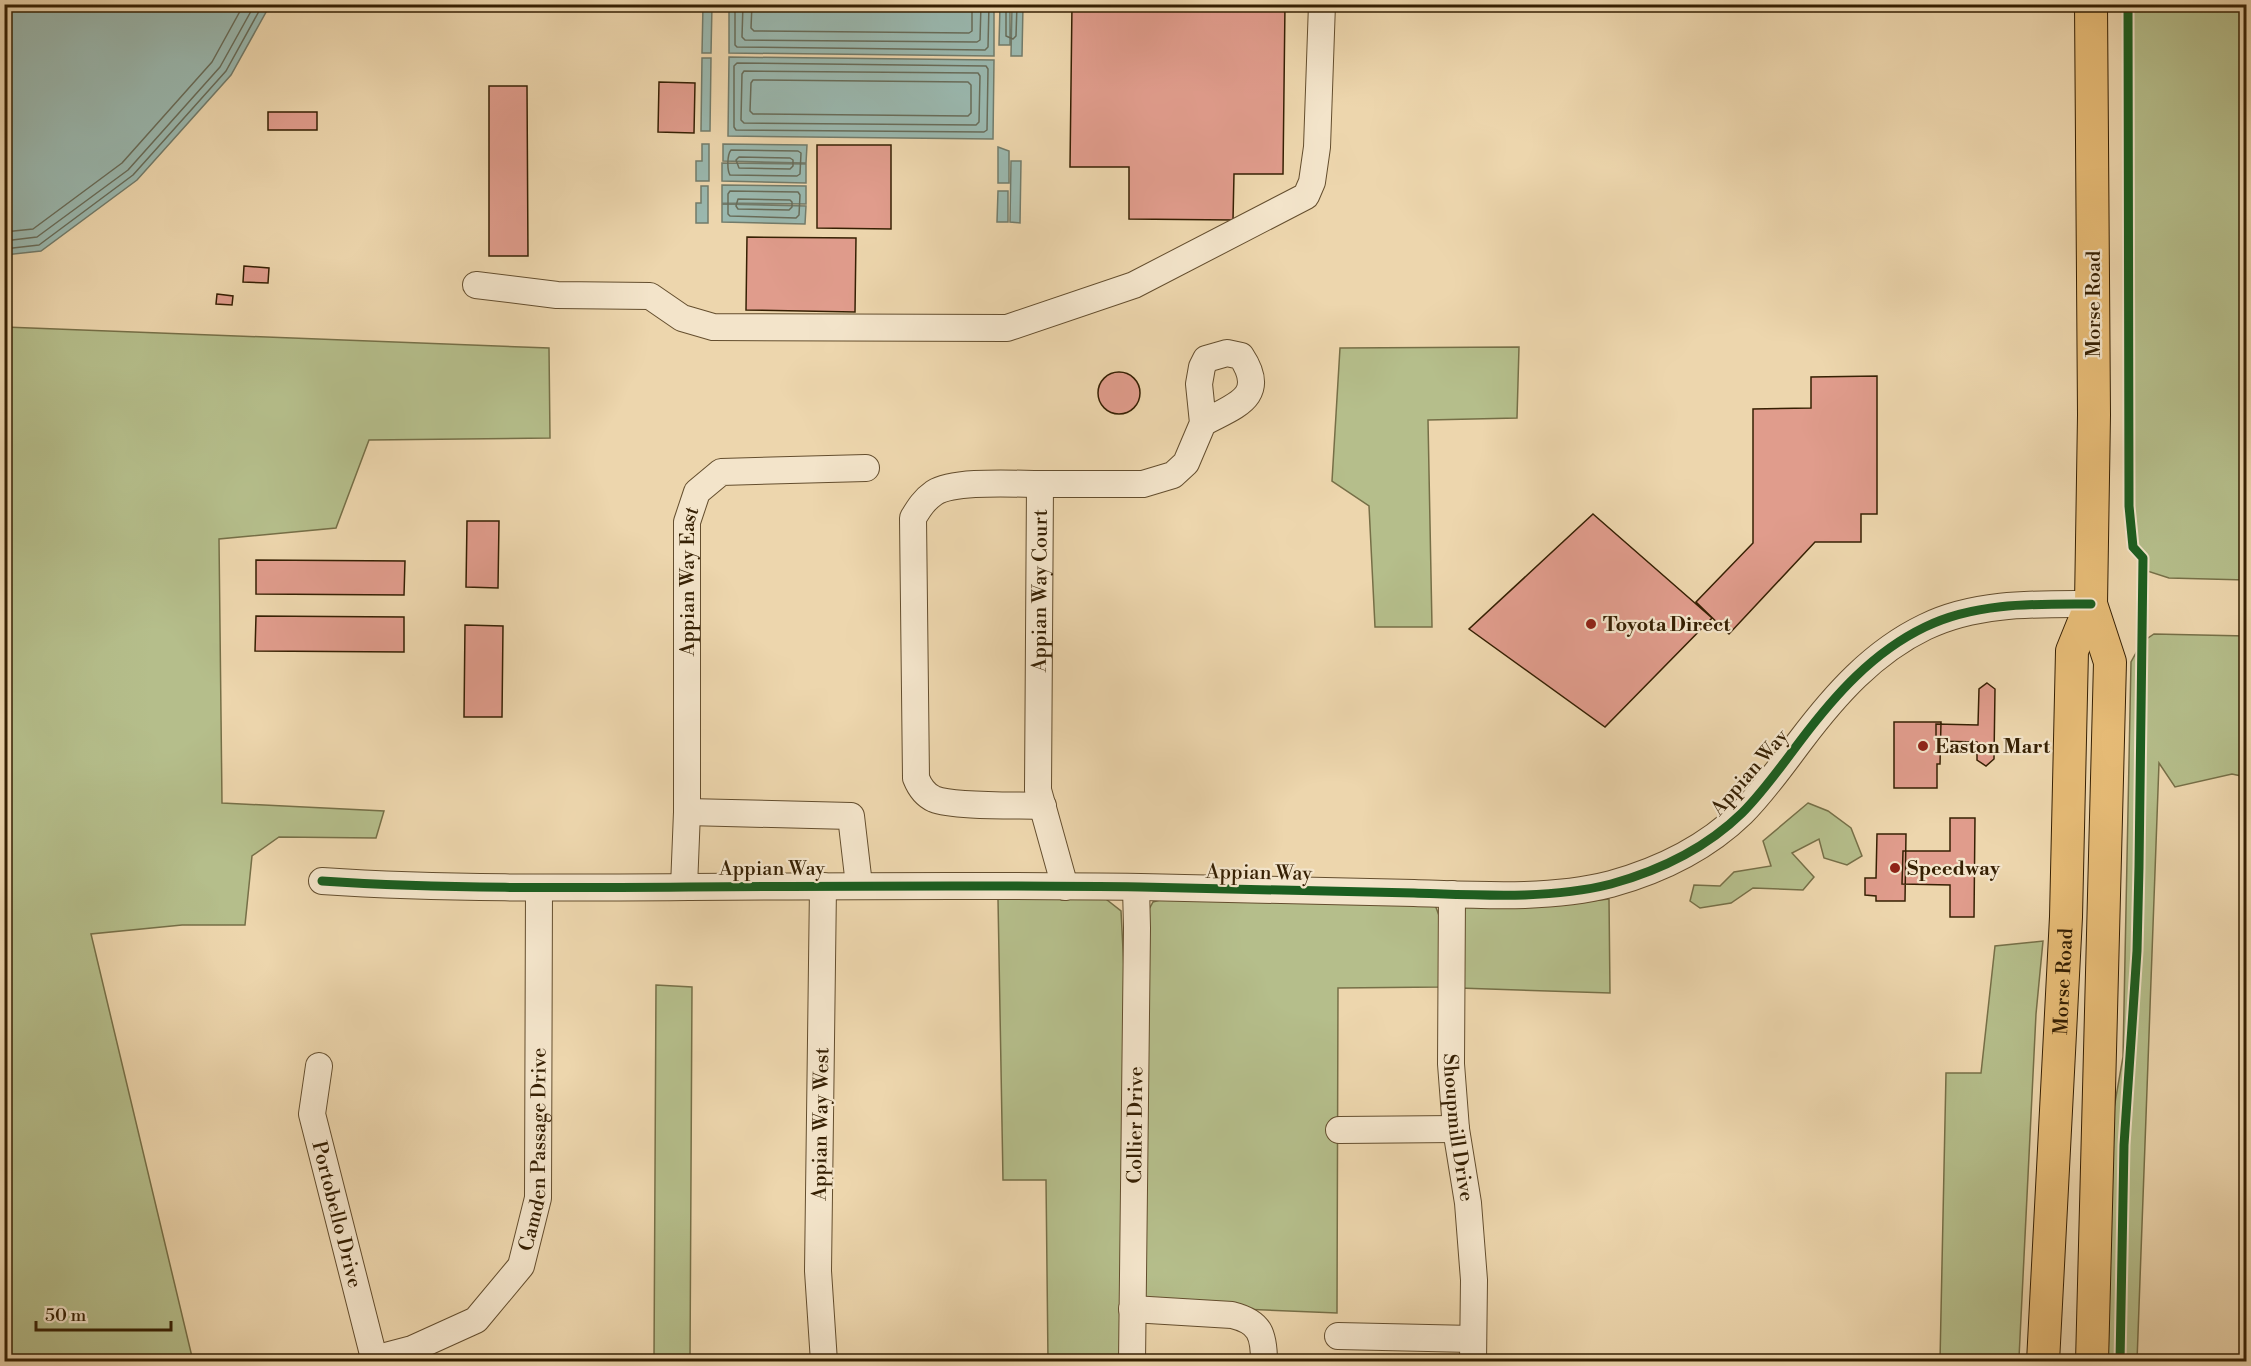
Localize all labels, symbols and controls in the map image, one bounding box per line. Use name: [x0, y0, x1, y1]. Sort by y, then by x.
street label: Morse Road: [2082, 250, 2107, 357]
street label: Appian Way East: [676, 503, 705, 657]
street label: Appian Way Court: [1028, 509, 1054, 673]
place label: Toyota Direct: [1603, 613, 1731, 638]
marker: Toyota Direct: [1584, 617, 1598, 631]
street label: Appian Way: [1705, 725, 1795, 822]
place label: Easton Mart: [1935, 735, 2051, 760]
marker: Easton Mart: [1916, 739, 1930, 753]
street label: Appian Way: [718, 857, 825, 882]
place label: Speedway: [1907, 857, 2001, 882]
street label: Appian Way: [1205, 860, 1313, 887]
marker: Speedway: [1888, 861, 1902, 875]
street label: Morse Road: [2049, 927, 2079, 1036]
street label: Appian Way West: [808, 1047, 835, 1202]
street label: Camden Passage Drive: [514, 1048, 552, 1254]
street label: Shoupmill Drive: [1437, 1054, 1479, 1203]
street label: Collier Drive: [1123, 1066, 1149, 1184]
street label: Portobello Drive: [305, 1139, 367, 1291]
scale bar: [36, 1294, 171, 1332]
text: 50 m: [45, 1304, 87, 1327]

